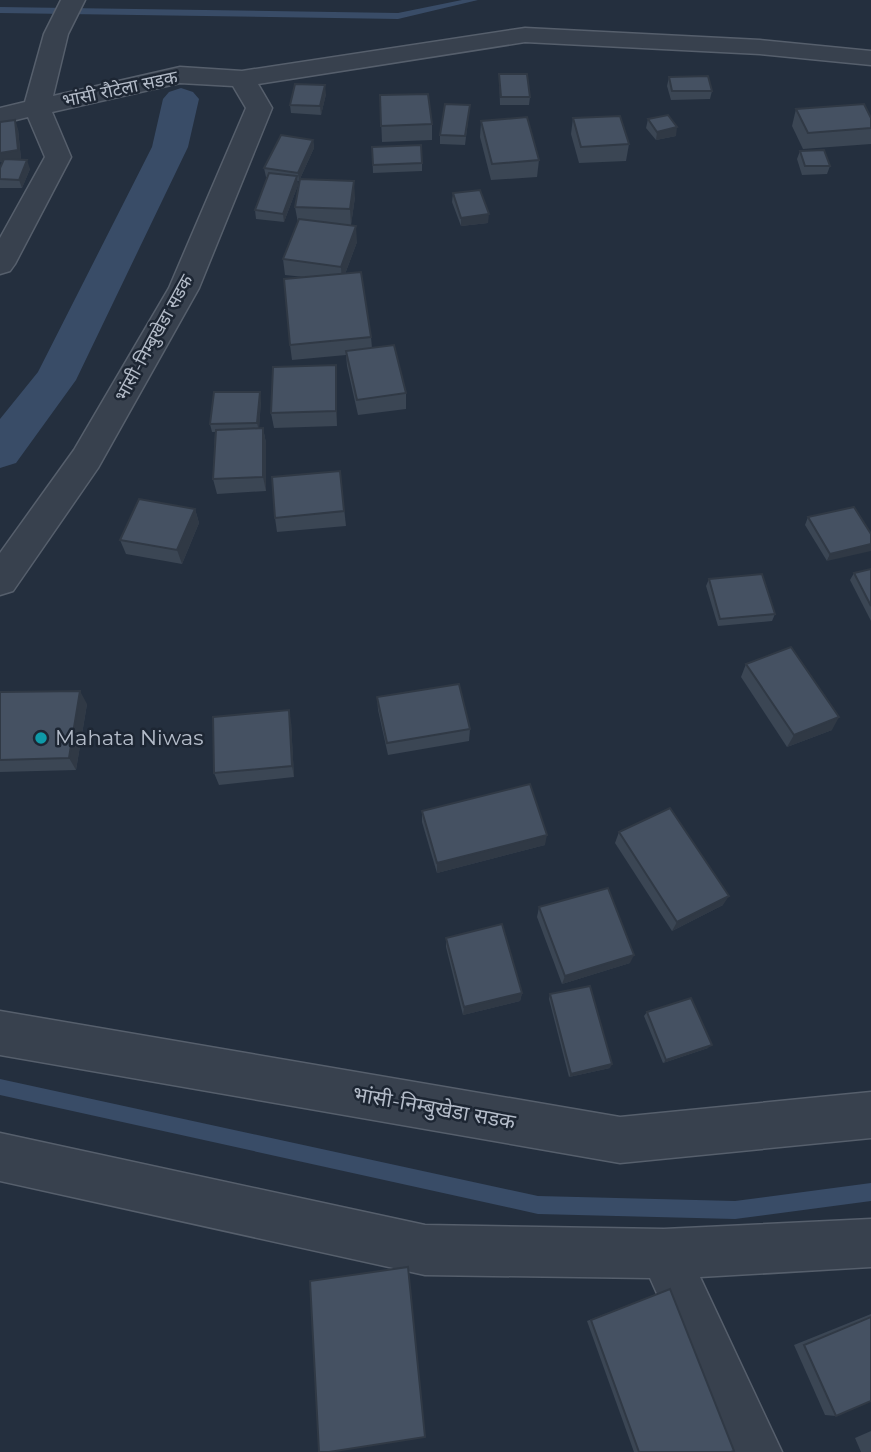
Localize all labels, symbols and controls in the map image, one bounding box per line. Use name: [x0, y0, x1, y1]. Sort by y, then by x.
street label: भांसी रौटेला सडक: [60, 66, 181, 112]
street label: भांसी-निम्बुखेडा सडक: [110, 270, 199, 406]
place label: Mahata Niwas: [55, 725, 203, 750]
marker: Mahata Niwas: [33, 730, 49, 746]
street label: भांसी-निम्बुखेडा सडक: [351, 1081, 518, 1135]

